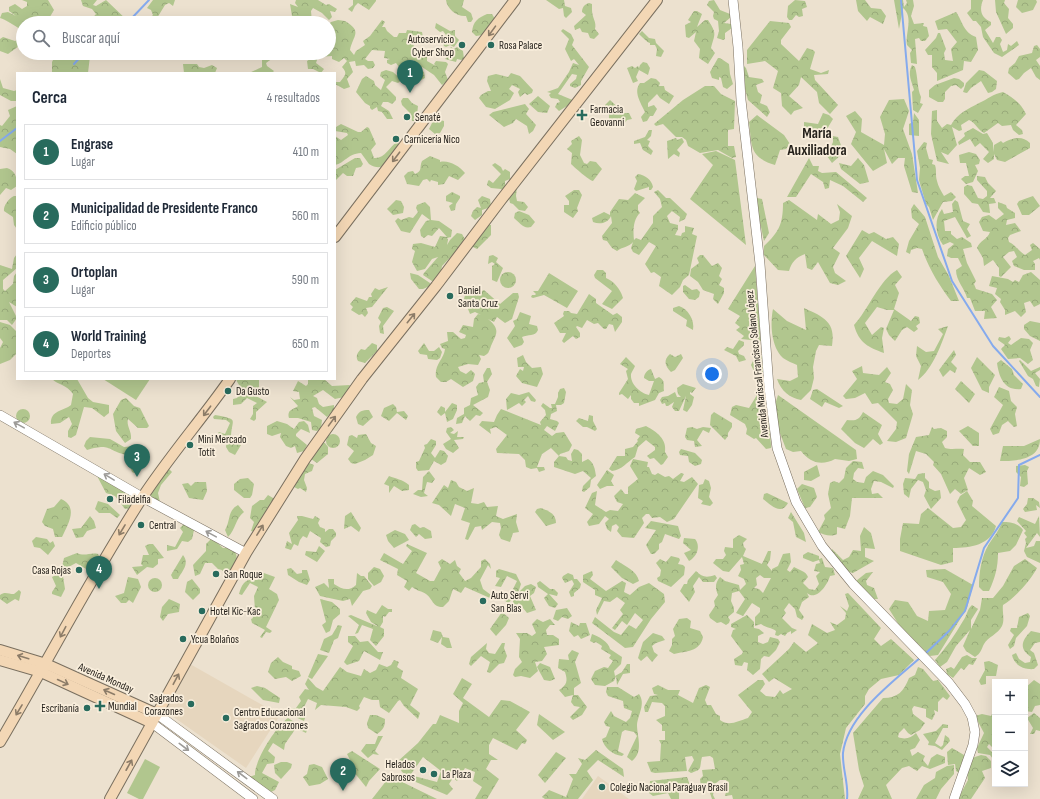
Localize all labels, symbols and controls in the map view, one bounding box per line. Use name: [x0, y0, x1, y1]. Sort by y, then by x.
search box: [16, 16, 336, 60]
one-way arrow: [488, 26, 496, 37]
icon: search: [30, 27, 52, 49]
text: Buscar aquí: [62, 29, 120, 48]
place label: Autoservicio Cyber Shop: [407, 33, 454, 59]
place label: Rosa Palace: [499, 39, 542, 52]
marker: Autoservicio Cyber Shop: [457, 40, 467, 50]
marker: Rosa Palace: [486, 40, 496, 50]
pin: 1: [397, 60, 423, 93]
text: Cerca: [32, 88, 67, 108]
text: 4 resultados: [267, 90, 320, 106]
place label: Farmacia Geovanni: [590, 103, 624, 129]
marker: Farmacia Geovanni: [577, 110, 587, 120]
place label: Senaté: [415, 111, 441, 124]
marker: Senaté: [402, 112, 412, 122]
district label: María Auxiliadora: [786, 124, 847, 160]
place label: Carnicería Nico: [404, 133, 460, 146]
marker: Carnicería Nico: [391, 134, 401, 144]
text: Engrase: [71, 135, 113, 154]
text: 1: [43, 144, 49, 160]
text: 410 m: [293, 144, 319, 160]
one-way arrow: [391, 151, 400, 162]
text: Lugar: [71, 154, 95, 170]
text: Municipalidad de Presidente Franco: [71, 199, 258, 218]
text: 2: [43, 208, 49, 224]
text: 560 m: [292, 208, 319, 224]
text: Edificio público: [71, 218, 137, 234]
text: Ortoplan: [71, 263, 117, 282]
text: 3: [43, 272, 49, 288]
text: 590 m: [292, 272, 319, 288]
text: Lugar: [71, 282, 95, 298]
place label: Daniel Santa Cruz: [458, 284, 498, 310]
street label: Avenida Mariscal Francisco Solano López: [743, 290, 771, 439]
marker: Daniel Santa Cruz: [445, 291, 455, 301]
one-way arrow: [406, 312, 415, 323]
text: World Training: [71, 327, 146, 346]
text: 4: [43, 336, 49, 352]
text: 650 m: [292, 336, 319, 352]
text: Deportes: [71, 346, 111, 362]
your location: [702, 364, 722, 384]
place label: Da Gusto: [236, 385, 270, 398]
marker: Da Gusto: [223, 386, 233, 396]
one-way arrow: [203, 405, 211, 416]
one-way arrow: [328, 416, 336, 427]
one-way arrow: [13, 421, 25, 429]
place label: Mini Mercado Totit: [198, 433, 247, 459]
marker: Mini Mercado Totit: [185, 440, 195, 450]
pin: 3: [124, 444, 150, 477]
one-way arrow: [103, 473, 115, 481]
place label: Filadelfia: [118, 493, 151, 506]
marker: Filadelfia: [105, 494, 115, 504]
place label: Central: [149, 519, 176, 532]
marker: Central: [136, 520, 146, 530]
one-way arrow: [118, 524, 126, 535]
one-way arrow: [256, 525, 264, 536]
one-way arrow: [206, 530, 218, 537]
pin: 4: [86, 556, 112, 589]
place label: Casa Rojas: [32, 564, 71, 577]
marker: Casa Rojas: [74, 565, 84, 575]
place label: San Roque: [224, 568, 263, 581]
marker: San Roque: [211, 569, 221, 579]
place label: Auto Servi San Blas: [490, 589, 529, 615]
marker: Auto Servi San Blas: [478, 596, 488, 606]
place label: Hotel Kic-Kac: [210, 605, 261, 618]
marker: Hotel Kic-Kac: [197, 606, 207, 616]
one-way arrow: [59, 626, 66, 638]
place label: Ycua Bolaños: [191, 633, 239, 646]
marker: Ycua Bolaños: [178, 634, 188, 644]
one-way arrow: [17, 653, 30, 660]
street label: Avenida Monday: [75, 660, 136, 696]
one-way arrow: [172, 673, 180, 685]
one-way arrow: [57, 679, 69, 686]
map controls: [992, 679, 1028, 787]
button: +: [992, 679, 1028, 715]
one-way arrow: [103, 688, 115, 695]
place label: Sagrados Corazones: [145, 692, 183, 718]
marker: Sagrados Corazones: [186, 699, 196, 709]
place label: Mundial: [108, 700, 137, 713]
marker: Mundial: [95, 701, 105, 711]
place label: Escribanía: [41, 702, 79, 715]
marker: Escribanía: [82, 703, 92, 713]
one-way arrow: [15, 704, 23, 716]
place label: Centro Educacional Sagrados Corazones: [234, 706, 308, 732]
marker: Centro Educacional Sagrados Corazones: [221, 713, 231, 723]
button: −: [992, 715, 1028, 751]
one-way arrow: [178, 742, 189, 751]
button: layers: [992, 751, 1028, 787]
pin: 2: [330, 758, 356, 791]
place label: Helados Sabrosos: [381, 758, 415, 784]
one-way arrow: [126, 759, 134, 771]
marker: Helados Sabrosos: [418, 765, 428, 775]
place label: La Plaza: [442, 768, 471, 781]
marker: La Plaza: [429, 769, 439, 779]
one-way arrow: [236, 771, 247, 780]
place label: Colegio Nacional Paraguay Brasil: [610, 781, 728, 794]
marker: Colegio Nacional Paraguay Brasil: [597, 782, 607, 792]

